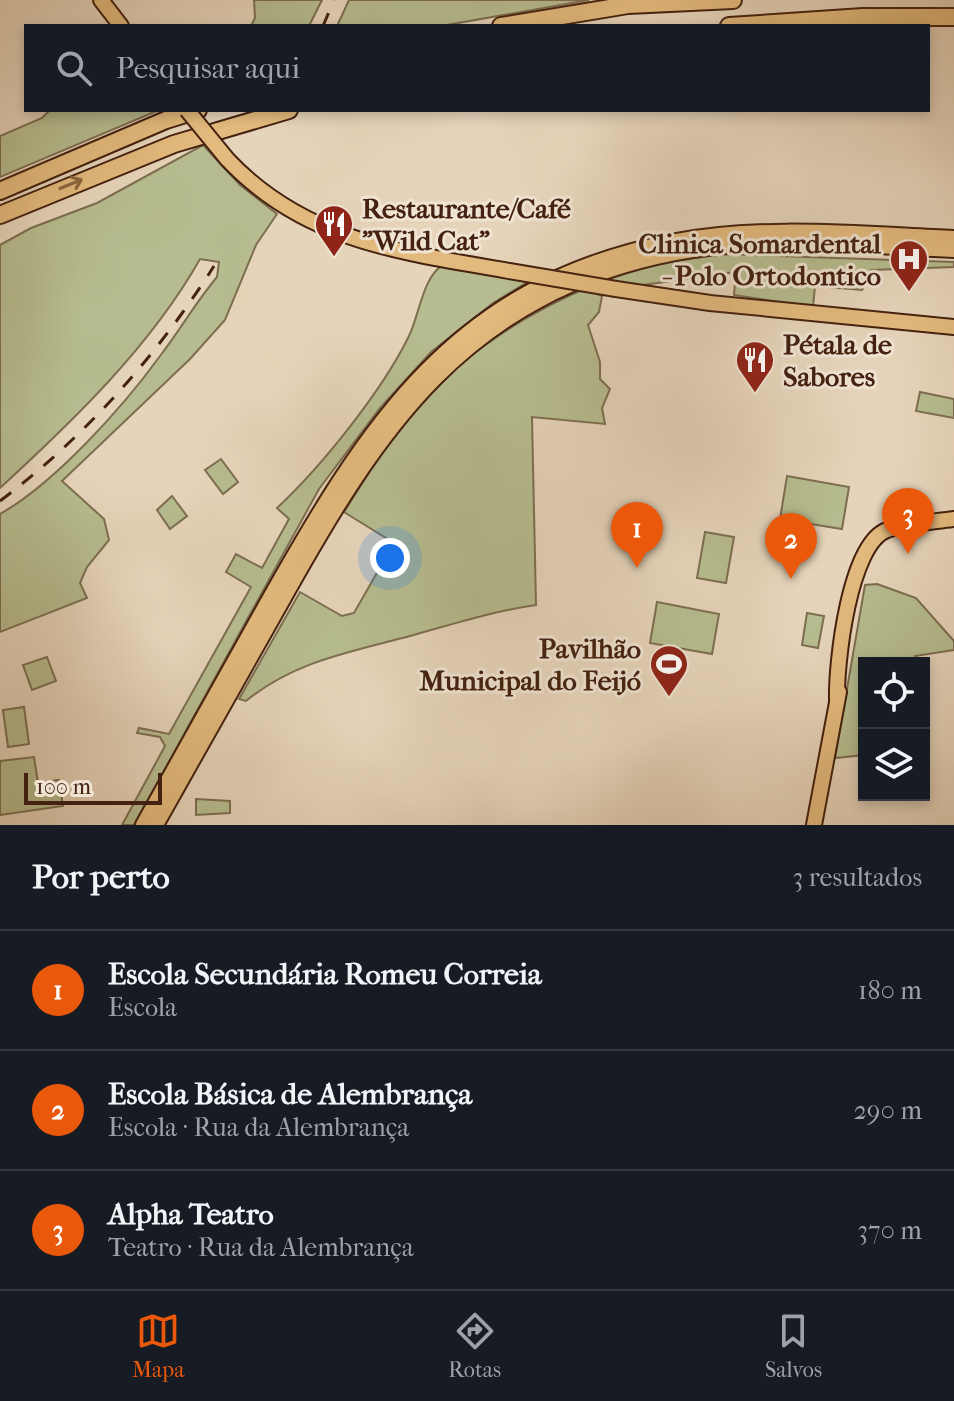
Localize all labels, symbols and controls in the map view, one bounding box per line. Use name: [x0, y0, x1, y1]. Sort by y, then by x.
search box: [24, 24, 930, 112]
icon: search: [52, 46, 96, 90]
text: Pesquisar aqui: [116, 51, 300, 86]
one-way arrow: [58, 176, 83, 190]
place label: Restaurante/Café "Wild Cat": [362, 192, 571, 257]
restaurant icon: Restaurante/Café "Wild Cat": [313, 203, 355, 258]
place label: Clinica Somardental - Polo Ortodontico: [638, 227, 881, 292]
hospital icon: Clinica Somardental - Polo Ortodontico: [888, 238, 930, 293]
place label: Pétala de Sabores: [783, 328, 892, 393]
restaurant icon: Pétala de Sabores: [734, 339, 776, 394]
pin: 3: [882, 488, 934, 554]
pin: 1: [611, 502, 663, 568]
pin: 2: [765, 513, 817, 579]
your location: [370, 538, 410, 578]
place label: Pavilhão Municipal do Feijó: [419, 632, 641, 697]
sports icon: Pavilhão Municipal do Feijó: [648, 643, 690, 698]
map controls: [858, 657, 930, 801]
button: locate: [858, 657, 930, 729]
button: layers: [858, 729, 930, 801]
scale bar: [24, 769, 162, 805]
text: 100 m: [36, 774, 91, 800]
text: Por perto: [32, 857, 170, 897]
text: 3 resultados: [792, 862, 922, 893]
text: Escola Secundária Romeu Correia: [108, 957, 542, 992]
text: 1: [53, 975, 63, 1006]
text: 180 m: [858, 975, 922, 1006]
text: Escola: [108, 992, 177, 1023]
text: Escola Básica de Alembrança: [108, 1077, 472, 1112]
text: 2: [51, 1095, 65, 1126]
text: 290 m: [853, 1095, 922, 1126]
text: Escola · Rua da Alembrança: [108, 1112, 409, 1143]
text: Alpha Teatro: [108, 1197, 274, 1232]
text: 3: [53, 1215, 63, 1246]
text: 370 m: [857, 1215, 922, 1246]
text: Teatro · Rua da Alembrança: [108, 1232, 414, 1263]
tab: Mapa: [132, 1309, 184, 1383]
tab: Rotas: [448, 1309, 501, 1383]
tab: Salvos: [765, 1309, 822, 1383]

